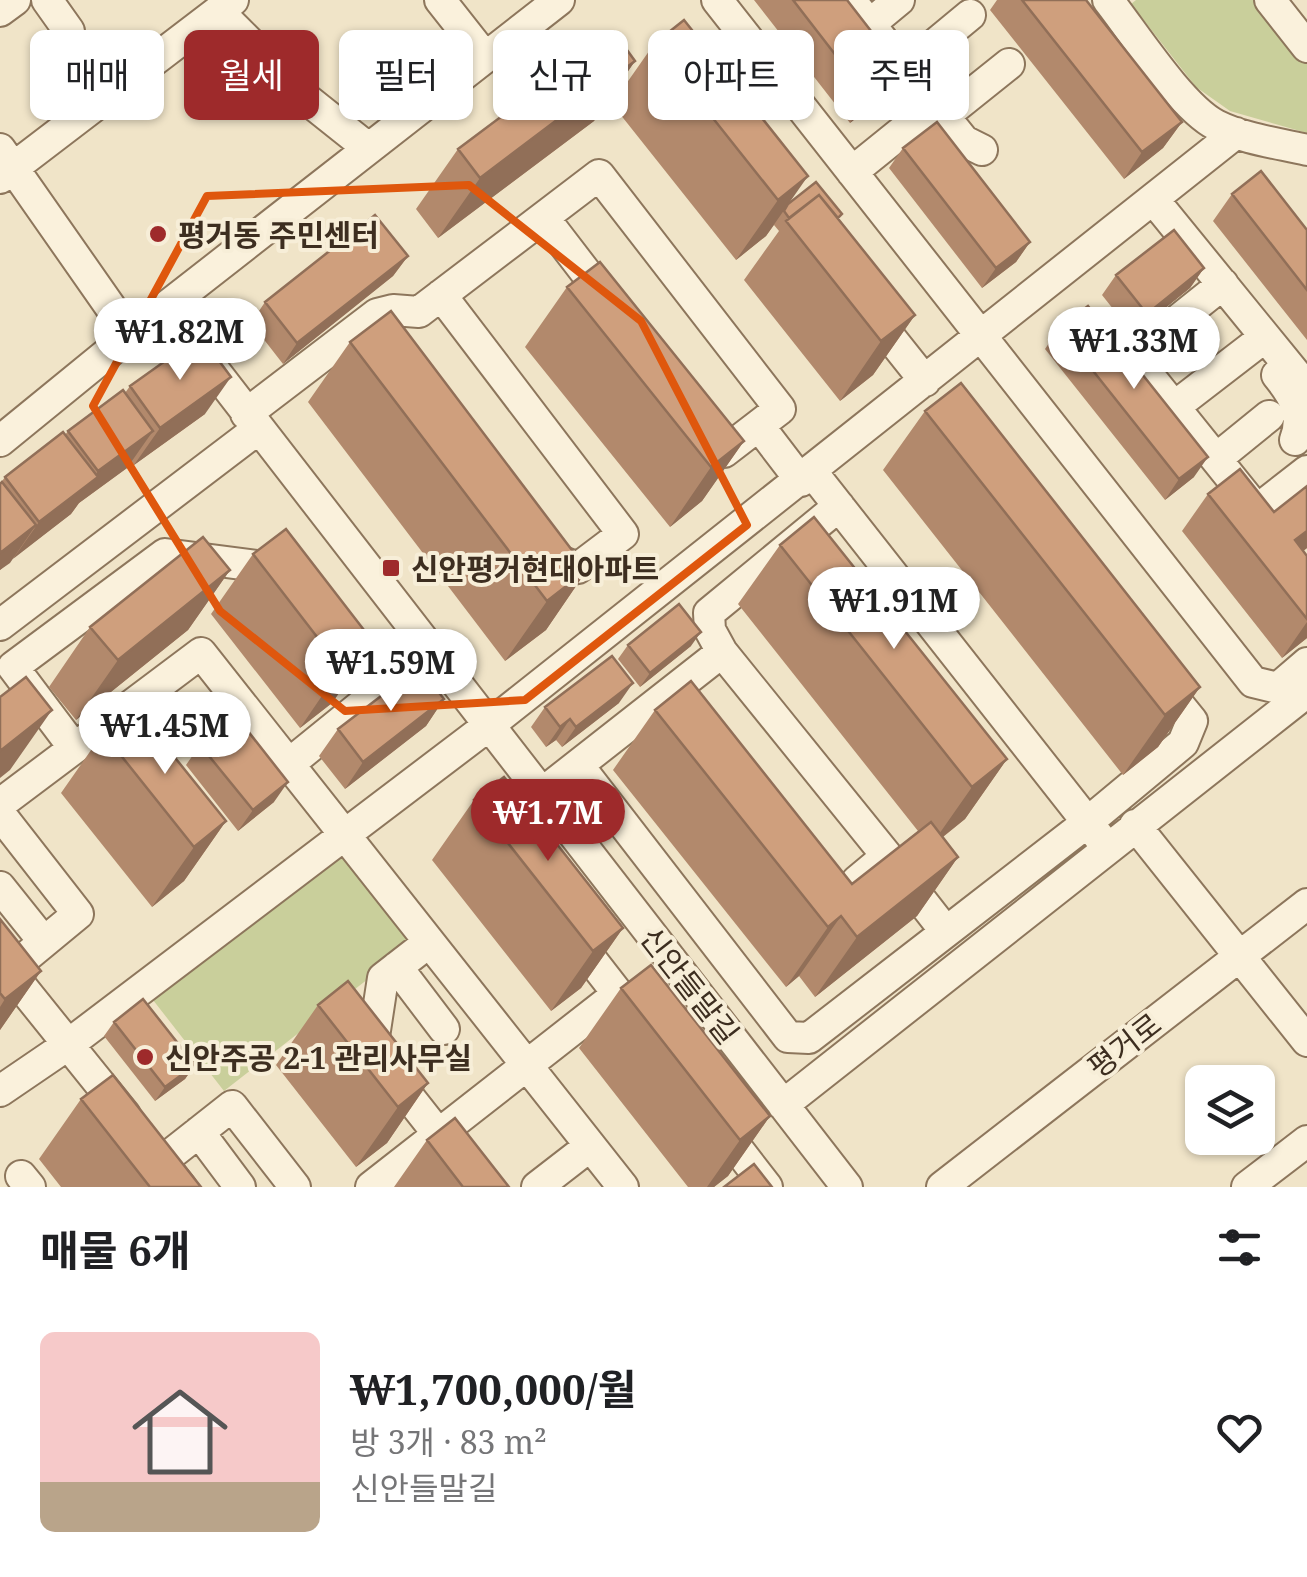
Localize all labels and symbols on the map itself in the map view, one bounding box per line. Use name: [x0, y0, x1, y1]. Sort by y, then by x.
place label: 평거동 주민센터: [178, 214, 379, 255]
marker: 평거동 주민센터: [147, 223, 169, 245]
pin: ₩1.82M: [99, 298, 261, 383]
pin: ₩1.33M: [1053, 307, 1215, 392]
place label: 신안평거현대아파트: [411, 548, 659, 589]
marker: 신안평거현대아파트: [380, 557, 402, 579]
pin: ₩1.91M: [813, 567, 975, 652]
pin: ₩1.59M: [310, 629, 472, 714]
pin: ₩1.45M: [84, 692, 246, 777]
pin: ₩1.7M: [478, 779, 618, 864]
street label: 신안들말길: [631, 918, 749, 1052]
street label: 평거로: [1079, 1003, 1169, 1087]
place label: 신안주공 2-1 관리사무실: [165, 1037, 472, 1078]
marker: 신안주공 2-1 관리사무실: [134, 1046, 156, 1068]

